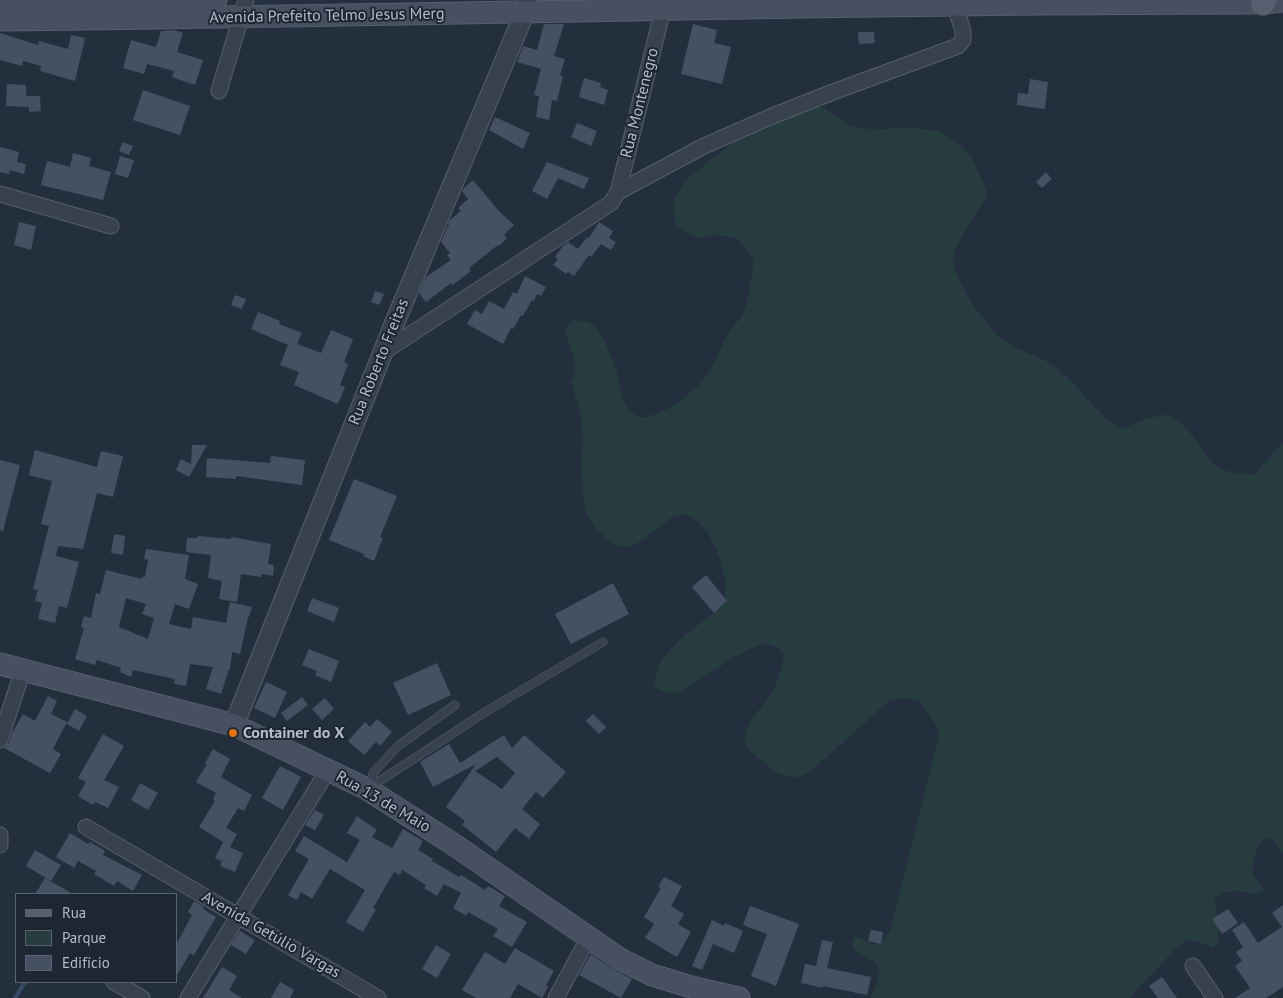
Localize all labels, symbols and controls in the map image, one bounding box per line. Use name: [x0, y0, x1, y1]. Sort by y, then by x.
street label: Avenida Prefeito Telmo Jesus Merg: [209, 4, 445, 28]
street label: Rua Montenegro: [617, 46, 663, 160]
street label: Rua Roberto Freitas: [345, 296, 413, 428]
place label: Container do X: [243, 723, 344, 743]
marker: Container do X: [227, 727, 239, 739]
street label: Rua 13 de Maio: [332, 767, 434, 837]
street label: Avenida Getúlio Vargas: [198, 887, 344, 983]
legend: [15, 893, 178, 983]
text: Rua: [62, 903, 86, 922]
text: Parque: [62, 928, 106, 947]
text: Edifício: [62, 953, 110, 972]

